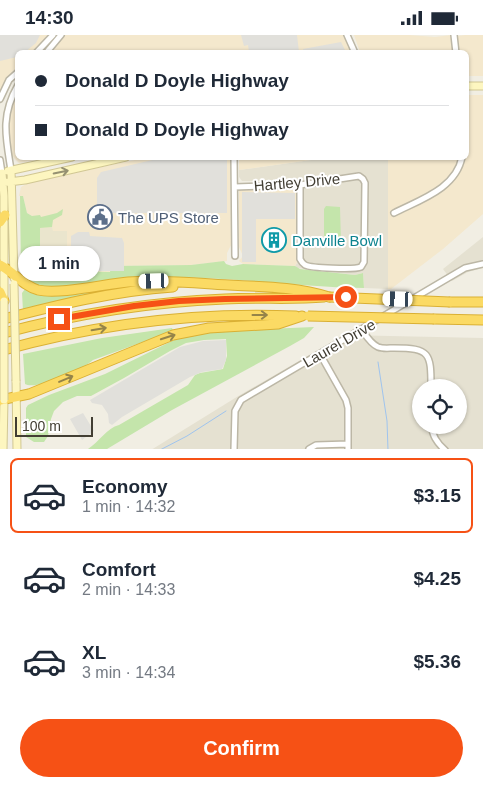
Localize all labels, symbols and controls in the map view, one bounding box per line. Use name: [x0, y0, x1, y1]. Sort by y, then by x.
text: 14:30: [25, 7, 74, 28]
text: Donald D Doyle Highway: [65, 70, 289, 91]
text: Donald D Doyle Highway: [65, 119, 289, 140]
one-way arrow: [52, 167, 68, 176]
street label: Hartley Drive: [253, 170, 341, 194]
public building icon: The UPS Store: [87, 204, 113, 230]
place label: The UPS Store: [118, 209, 219, 226]
building icon: Danville Bowl: [261, 227, 287, 253]
place label: Danville Bowl: [292, 232, 382, 249]
callout: 1 min: [18, 247, 100, 281]
text: 1 min: [38, 255, 80, 272]
car: [138, 273, 169, 289]
route start: [335, 286, 357, 308]
car: [382, 291, 413, 307]
route end: [48, 308, 70, 330]
one-way arrow: [252, 310, 268, 320]
street label: Laurel Drive: [300, 315, 378, 371]
one-way arrow: [90, 323, 106, 333]
one-way arrow: [159, 331, 175, 341]
one-way arrow: [58, 373, 73, 383]
map controls: [412, 379, 467, 434]
button: locate: [412, 379, 467, 434]
scale bar: [15, 415, 92, 438]
text: 100 m: [22, 418, 61, 434]
icon: car: [22, 473, 67, 518]
text: Economy: [82, 476, 168, 497]
text: $3.15: [413, 485, 461, 506]
text: 1 min · 14:32: [82, 498, 175, 515]
icon: car: [22, 556, 67, 601]
text: Comfort: [82, 559, 156, 580]
text: $4.25: [413, 568, 461, 589]
text: 2 min · 14:33: [82, 581, 175, 598]
icon: car: [22, 639, 67, 684]
text: XL: [82, 642, 106, 663]
text: $5.36: [413, 651, 461, 672]
text: 3 min · 14:34: [82, 664, 175, 681]
button: Confirm: [20, 719, 463, 777]

